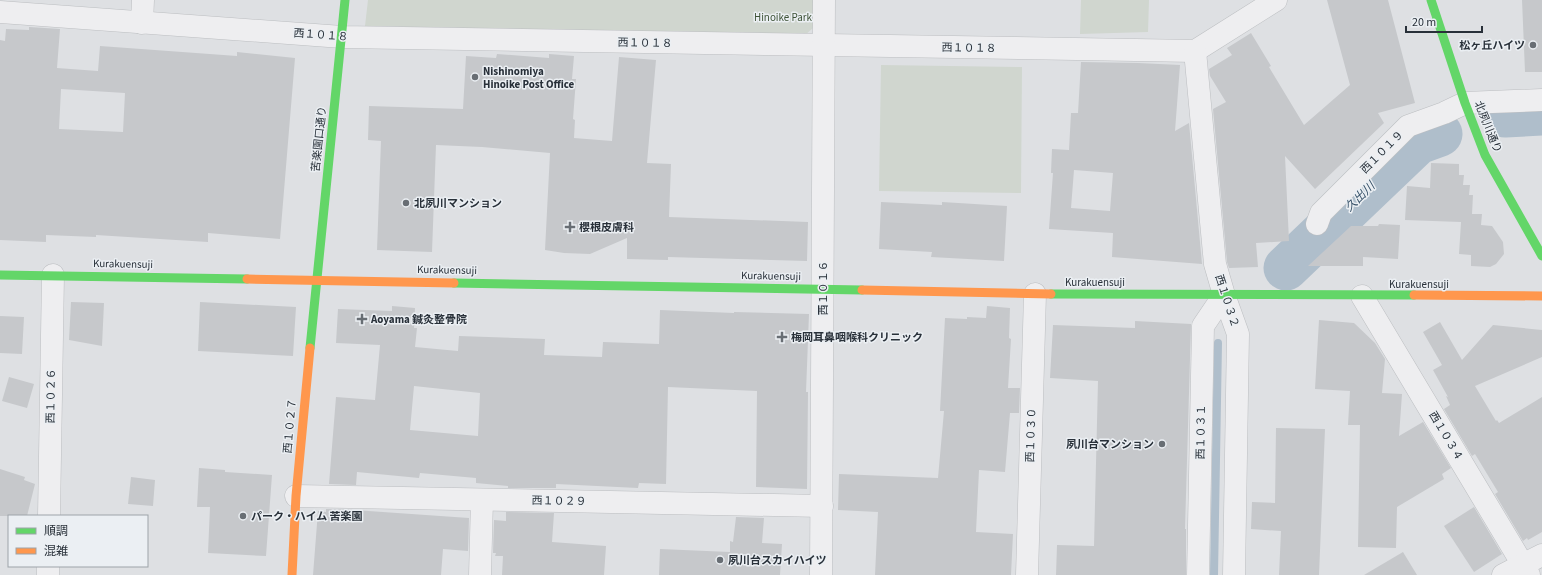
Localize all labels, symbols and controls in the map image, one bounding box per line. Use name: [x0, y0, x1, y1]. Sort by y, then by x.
scale bar: [1406, 8, 1482, 34]
park label: Hinoike Park: [754, 10, 813, 25]
text: 20 m: [1412, 14, 1436, 31]
street label: 西１０１８: [293, 26, 349, 44]
street label: 西１０１８: [617, 35, 673, 51]
place label: 松ヶ丘ハイツ: [1459, 38, 1525, 53]
street label: 西１０１８: [941, 40, 997, 56]
marker: 松ヶ丘ハイツ: [1528, 40, 1538, 50]
place label: Nishinomiya Hinoike Post Office: [483, 64, 575, 92]
marker: Nishinomiya Hinoike Post Office: [470, 72, 480, 82]
street label: 北夙川通り: [1471, 99, 1505, 155]
street label: 苦楽園口通り: [308, 105, 330, 173]
street label: 西１０１９: [1357, 127, 1407, 177]
water label: 久出川: [1341, 177, 1380, 216]
place label: 北夙川マンション: [414, 196, 502, 211]
marker: 北夙川マンション: [401, 198, 411, 208]
place label: 櫻根皮膚科: [579, 220, 634, 235]
marker: 櫻根皮膚科: [564, 221, 576, 233]
street label: Kurakuensuji: [93, 256, 153, 272]
street label: 西１０１６: [816, 261, 831, 316]
street label: Kurakuensuji: [417, 262, 477, 278]
street label: Kurakuensuji: [741, 268, 801, 284]
street label: 西１０３２: [1211, 273, 1243, 329]
street label: Kurakuensuji: [1065, 275, 1125, 290]
street label: Kurakuensuji: [1389, 277, 1449, 292]
place label: Aoyama 鍼灸整骨院: [370, 312, 467, 327]
marker: Aoyama 鍼灸整骨院: [356, 313, 368, 325]
place label: 梅岡耳鼻咽喉科クリニック: [791, 330, 923, 345]
marker: 梅岡耳鼻咽喉科クリニック: [776, 331, 788, 343]
street label: 西１０２６: [43, 368, 59, 424]
street label: 西１０２７: [280, 398, 300, 454]
street label: 西１０３１: [1193, 404, 1209, 460]
street label: 西１０３０: [1023, 407, 1039, 463]
street label: 西１０３４: [1425, 409, 1467, 463]
place label: 夙川台マンション: [1066, 437, 1154, 452]
marker: 夙川台マンション: [1157, 439, 1167, 449]
street label: 西１０２９: [531, 493, 587, 509]
place label: パーク・ハイム 苦楽園: [251, 509, 363, 524]
marker: パーク・ハイム 苦楽園: [238, 511, 248, 521]
legend: [8, 515, 148, 567]
text: 順調: [44, 523, 68, 540]
text: 混雑: [44, 543, 68, 560]
place label: 夙川台スカイハイツ: [728, 553, 827, 568]
marker: 夙川台スカイハイツ: [715, 555, 725, 565]

